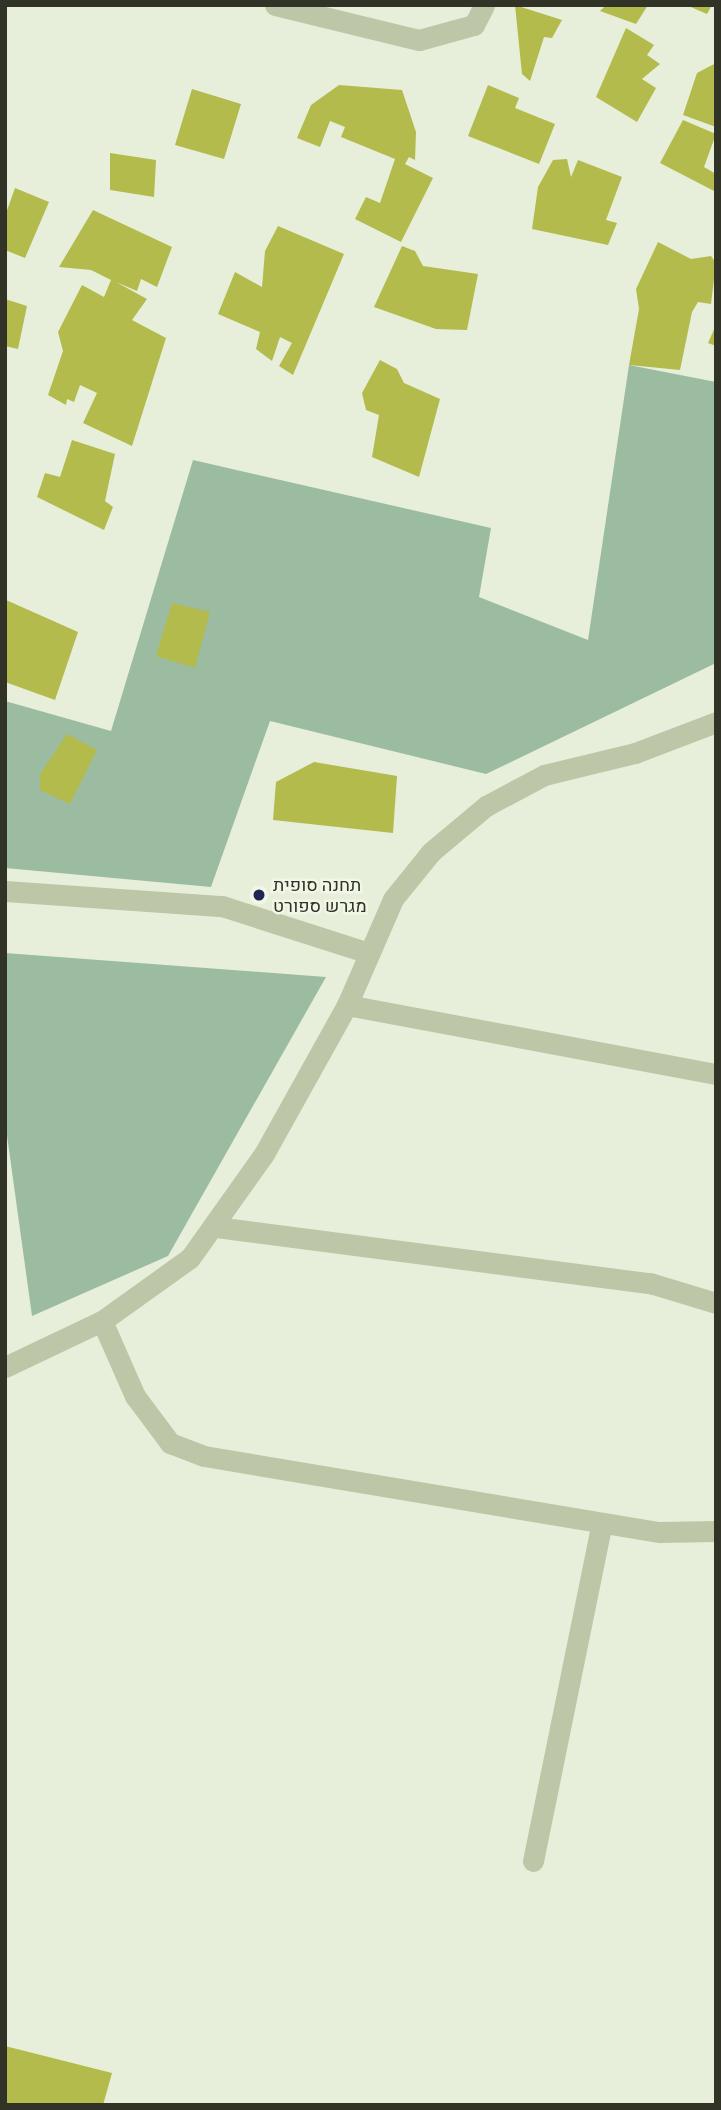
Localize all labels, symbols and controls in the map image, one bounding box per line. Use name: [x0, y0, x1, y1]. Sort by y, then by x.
place label: תחנה סופית מגרש ספורט: [273, 874, 367, 917]
marker: תחנה סופית מגרש ספורט: [251, 887, 267, 903]

